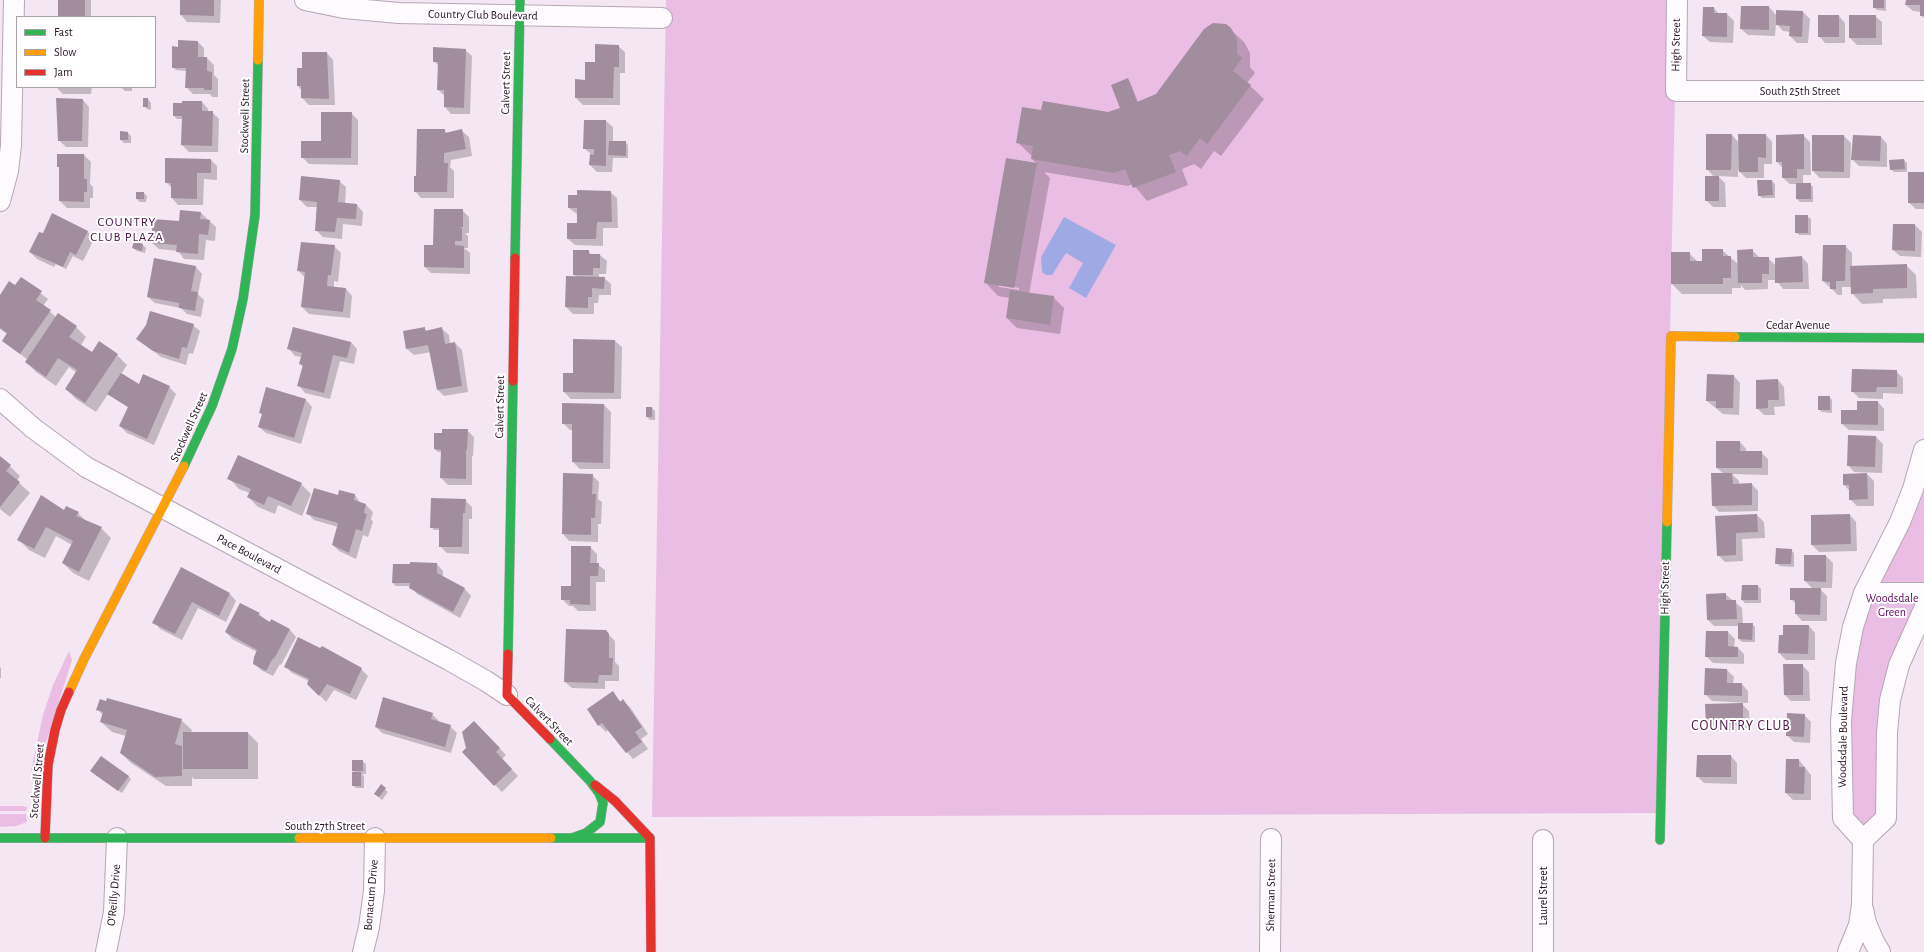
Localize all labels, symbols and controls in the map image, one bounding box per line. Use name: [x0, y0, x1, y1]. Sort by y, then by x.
street label: Country Club Boulevard: [428, 7, 538, 23]
legend: [16, 16, 156, 88]
street label: High Street: [1668, 18, 1684, 72]
text: Fast: [54, 26, 73, 38]
text: Slow: [54, 46, 76, 58]
street label: Calvert Street: [498, 51, 514, 115]
text: Jam: [54, 66, 73, 78]
street label: Stockwell Street: [237, 78, 253, 154]
street label: South 25th Street: [1760, 84, 1840, 98]
district label: COUNTRY CLUB PLAZA: [90, 214, 164, 245]
street label: Cedar Avenue: [1766, 318, 1830, 332]
street label: Calvert Street: [492, 375, 508, 439]
street label: Stockwell Street: [167, 390, 211, 464]
street label: Pace Boulevard: [214, 531, 284, 577]
street label: High Street: [1657, 561, 1673, 615]
park label: Woodsdale Green: [1866, 591, 1918, 619]
street label: Woodsdale Boulevard: [1835, 686, 1851, 788]
street label: Calvert Street: [522, 693, 576, 749]
district label: COUNTRY CLUB: [1691, 718, 1791, 734]
street label: Stockwell Street: [27, 743, 47, 819]
street label: South 27th Street: [285, 819, 365, 833]
street label: Bonacum Drive: [361, 859, 381, 931]
street label: Sherman Street: [1263, 859, 1279, 931]
street label: O'Reilly Drive: [104, 863, 124, 927]
street label: Laurel Street: [1536, 866, 1550, 926]

